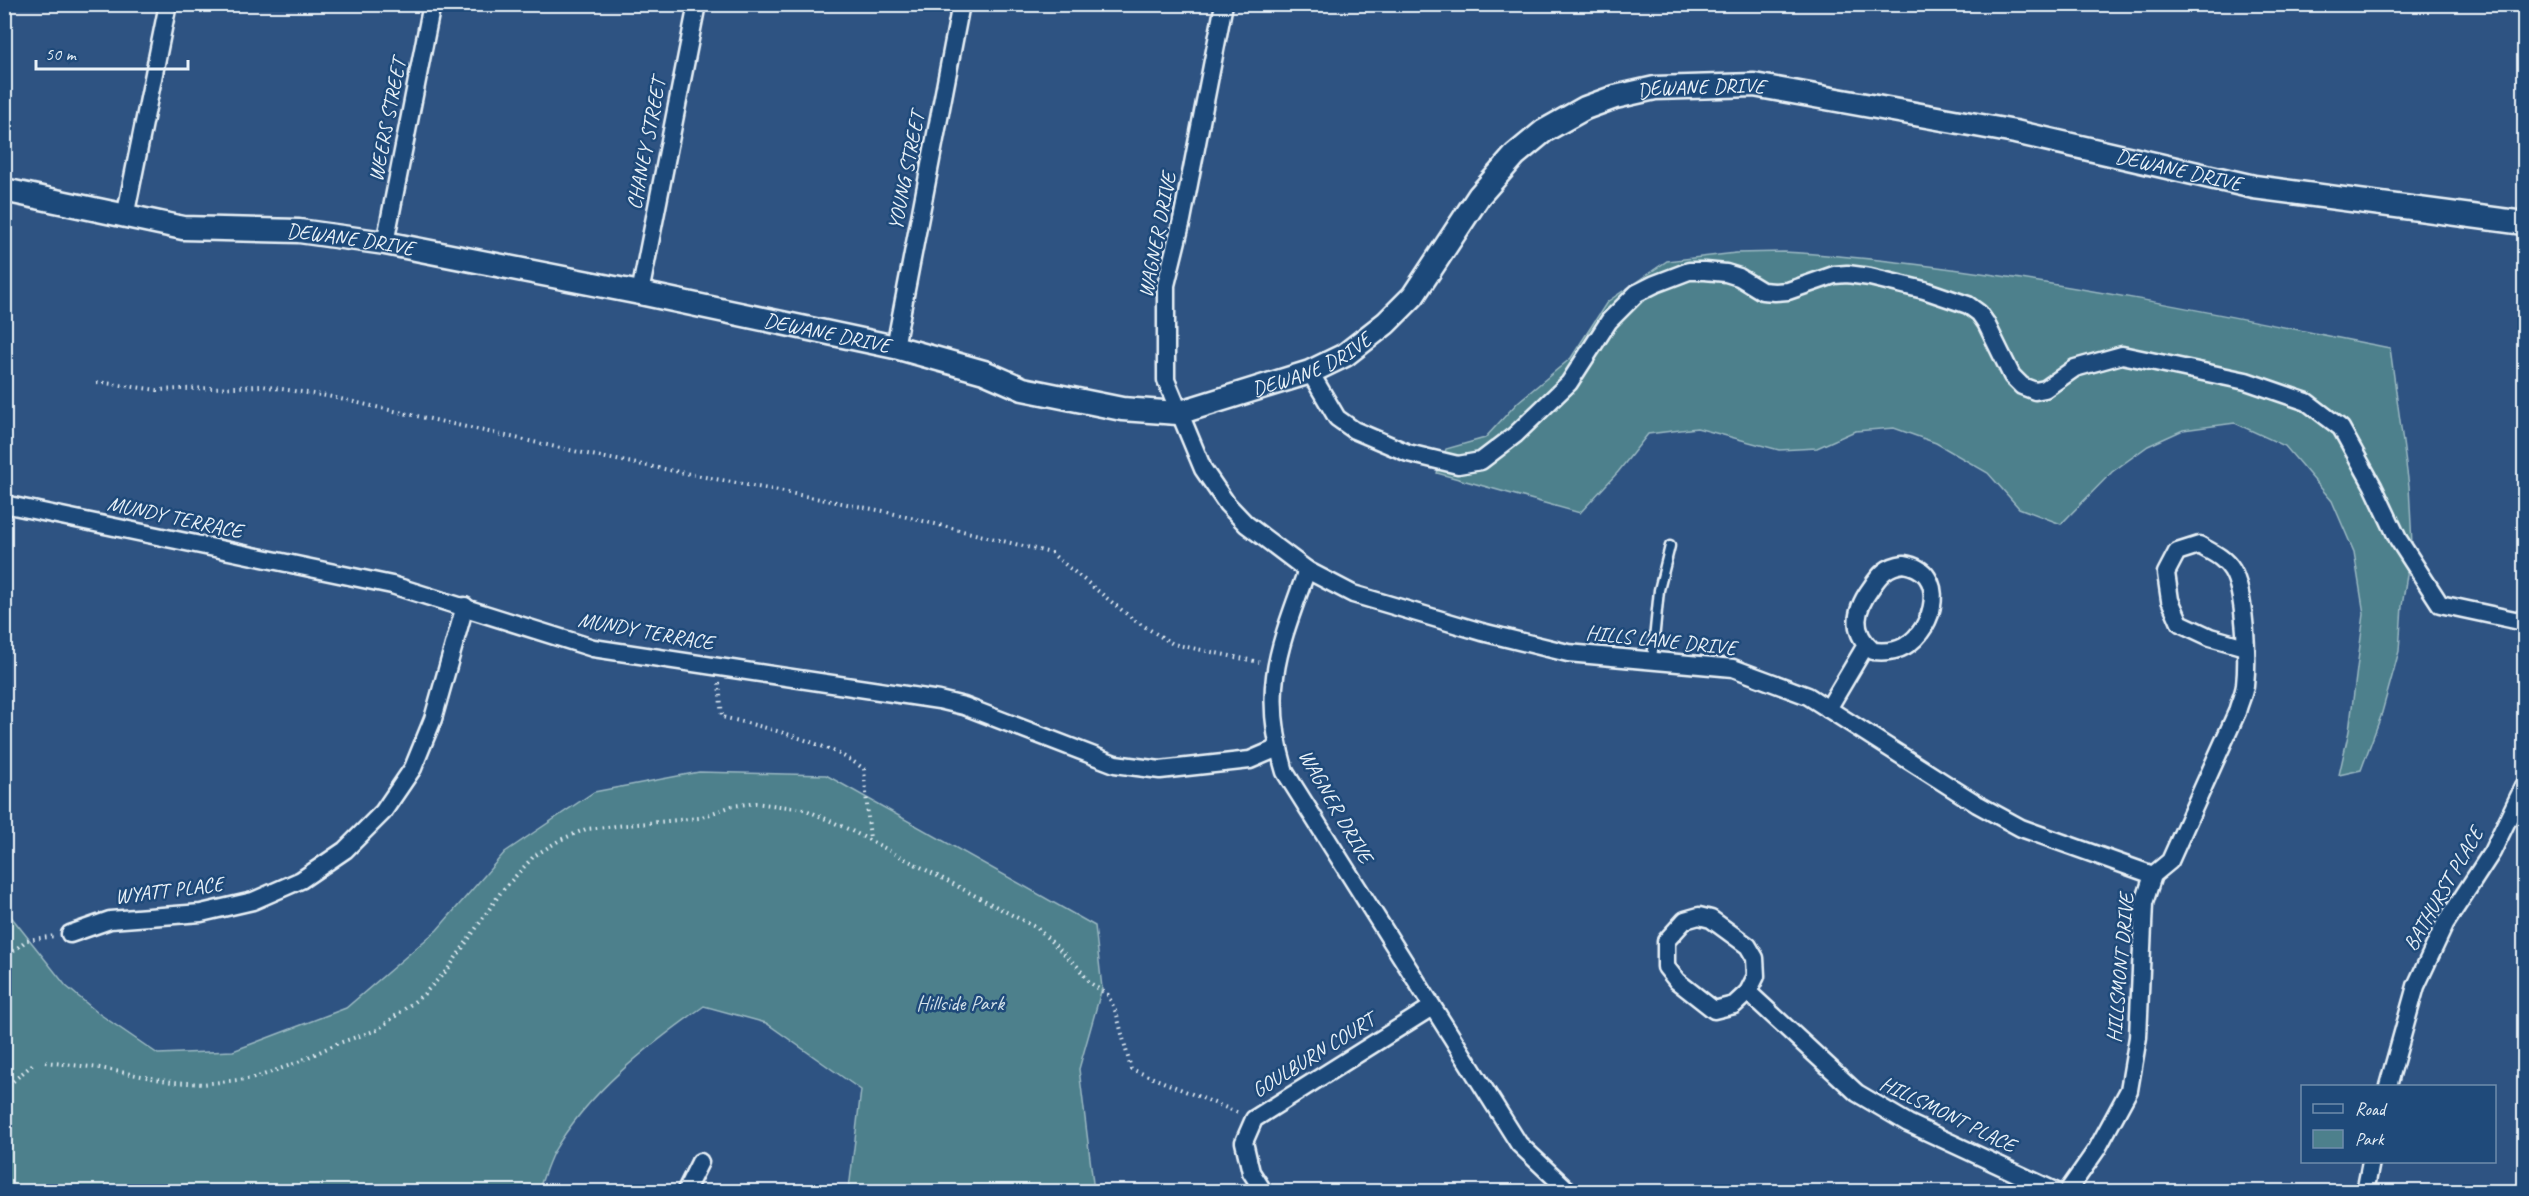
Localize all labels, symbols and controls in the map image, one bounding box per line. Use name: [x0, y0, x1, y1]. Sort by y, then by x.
scale bar: [36, 33, 188, 71]
text: 50 m: [45, 43, 78, 65]
street label: WEERS STREET: [362, 52, 412, 184]
street label: CHANEY STREET: [621, 71, 672, 212]
street label: DEWANE DRIVE: [1635, 72, 1770, 105]
street label: YOUNG STREET: [882, 105, 931, 232]
street label: DEWANE DRIVE: [2113, 143, 2247, 197]
street label: WAGNER DRIVE: [1132, 167, 1182, 300]
street label: DEWANE DRIVE: [286, 218, 419, 262]
street label: DEWANE DRIVE: [762, 307, 895, 359]
street label: DEWANE DRIVE: [1249, 325, 1378, 402]
street label: MUNDY TERRACE: [105, 490, 248, 545]
street label: MUNDY TERRACE: [576, 606, 719, 656]
street label: HILLS LANE DRIVE: [1585, 619, 1740, 661]
street label: WAGNER DRIVE: [1293, 745, 1380, 870]
street label: BATHURST PLACE: [2397, 821, 2490, 955]
street label: WYATT PLACE: [113, 870, 227, 910]
street label: HILLSMONT DRIVE: [2101, 889, 2140, 1044]
park label: Hillside Park: [916, 990, 1005, 1016]
street label: GOULBURN COURT: [1247, 1004, 1384, 1103]
street label: HILLSMONT PLACE: [1876, 1070, 2023, 1159]
legend: [2301, 1085, 2496, 1163]
text: Road: [2355, 1098, 2388, 1120]
text: Park: [2355, 1128, 2385, 1150]

